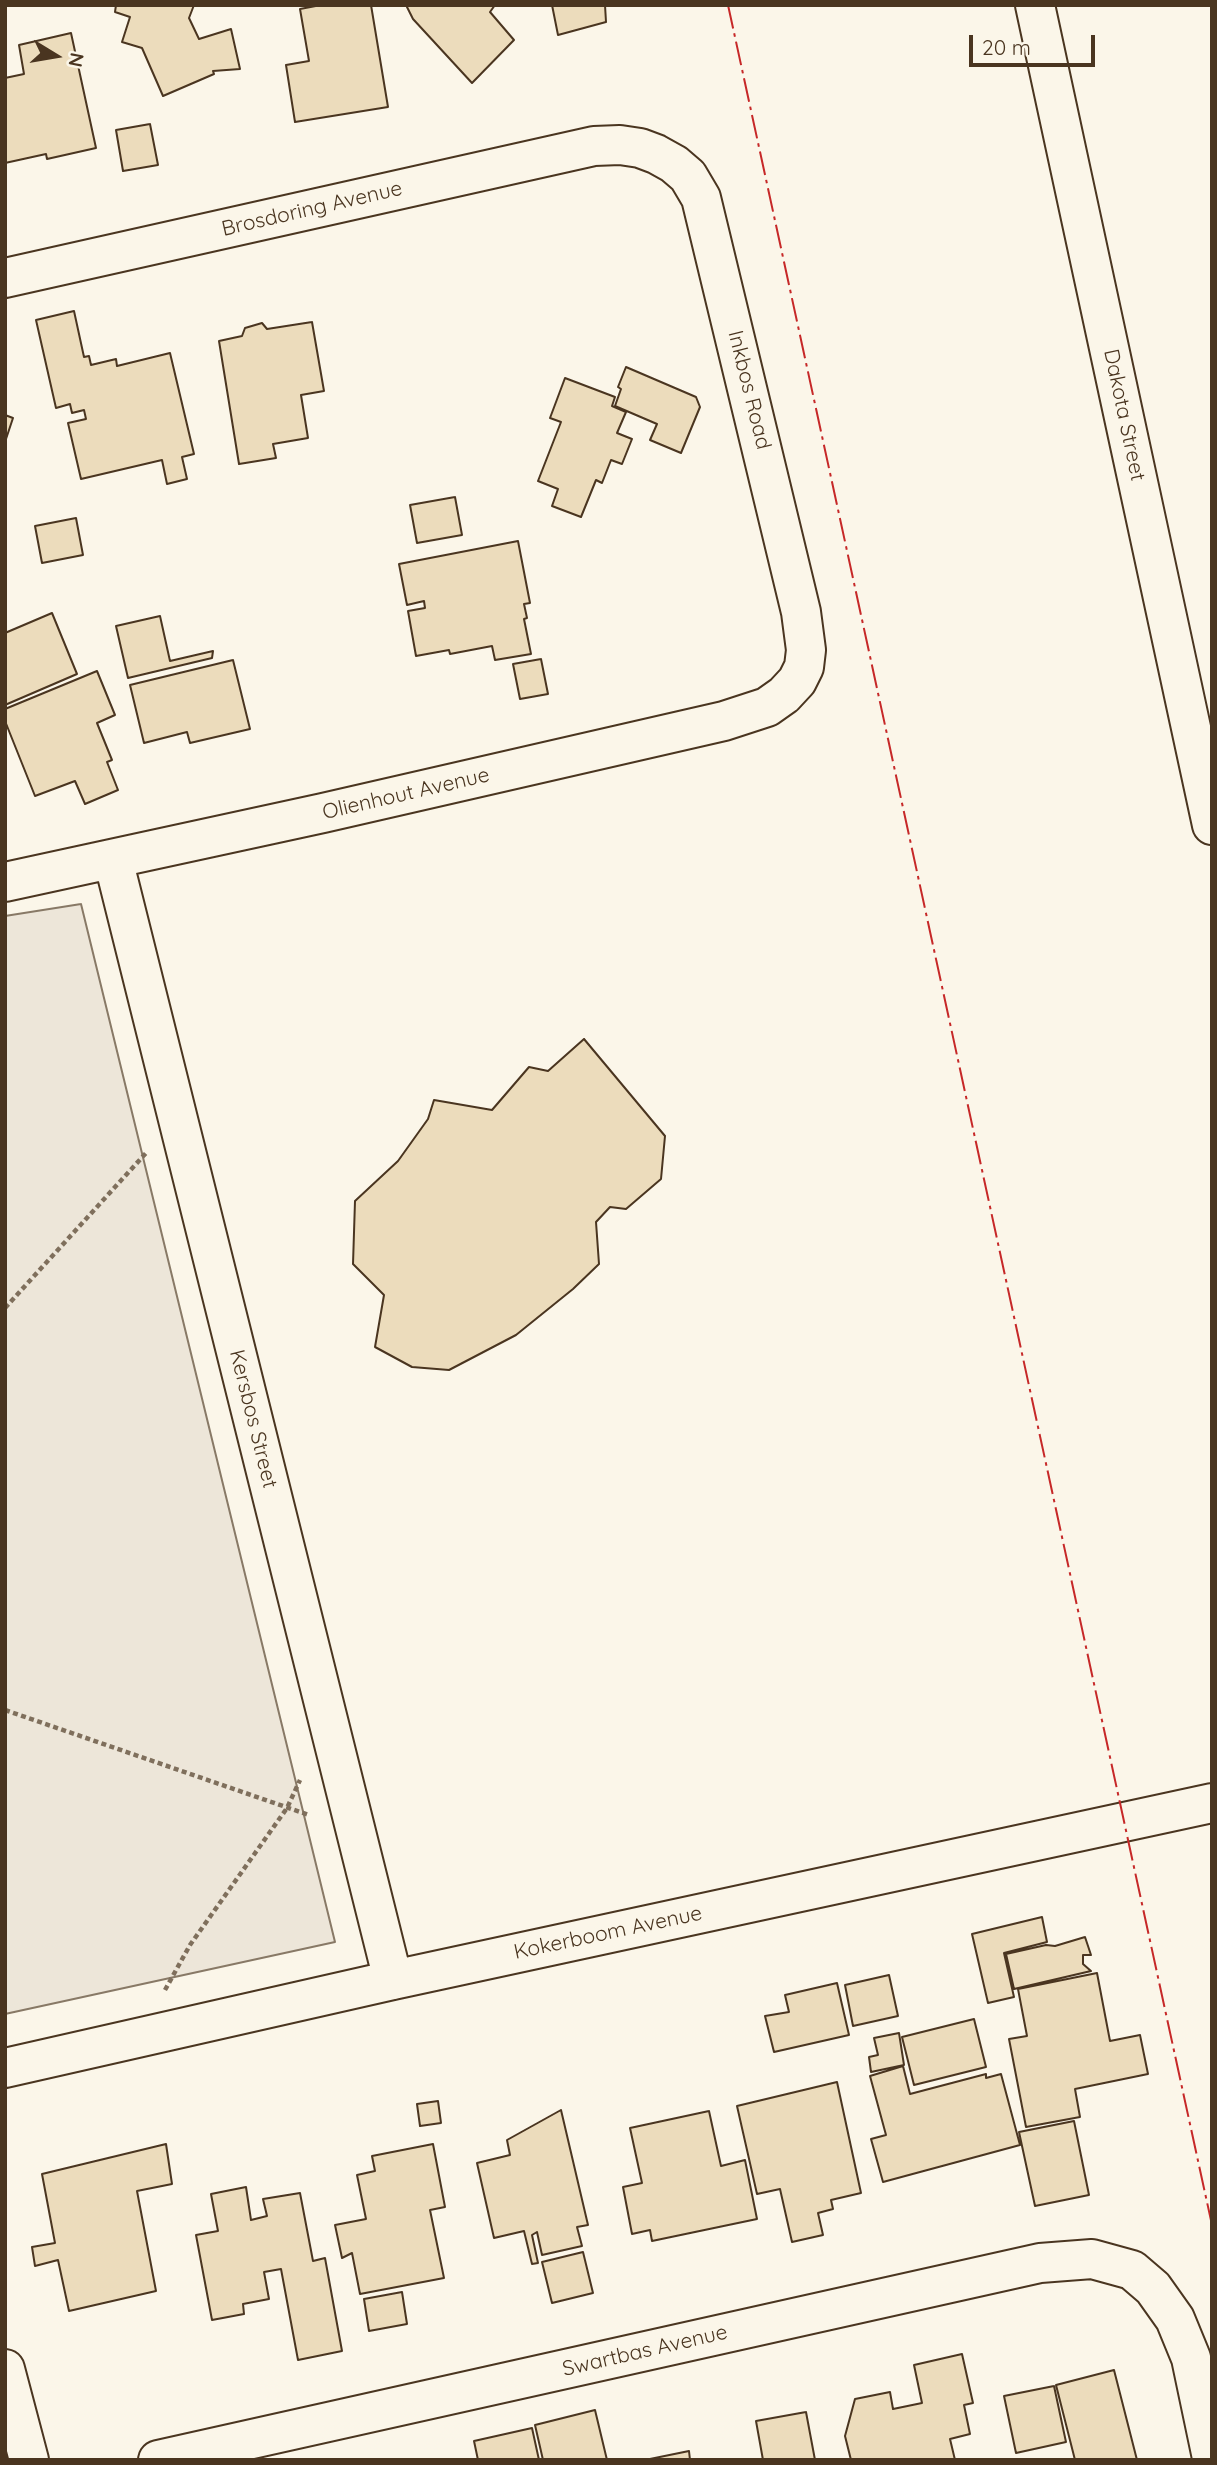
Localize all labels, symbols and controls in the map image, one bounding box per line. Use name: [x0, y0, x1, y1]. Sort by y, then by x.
north arrow: [21, 21, 91, 91]
scale bar: [972, 21, 1098, 65]
text: 20 m: [982, 34, 1031, 60]
text: N: [64, 51, 90, 69]
street label: Brosdoring Avenue: [219, 176, 405, 242]
street label: Inkbos Road: [722, 328, 776, 452]
street label: Dakota Street: [1098, 347, 1150, 483]
street label: Olienhout Avenue: [320, 763, 492, 825]
street label: Kersbos Street: [224, 1347, 282, 1491]
street label: Kokerboom Avenue: [512, 1901, 704, 1965]
street label: Swartbas Avenue: [560, 2320, 730, 2382]

